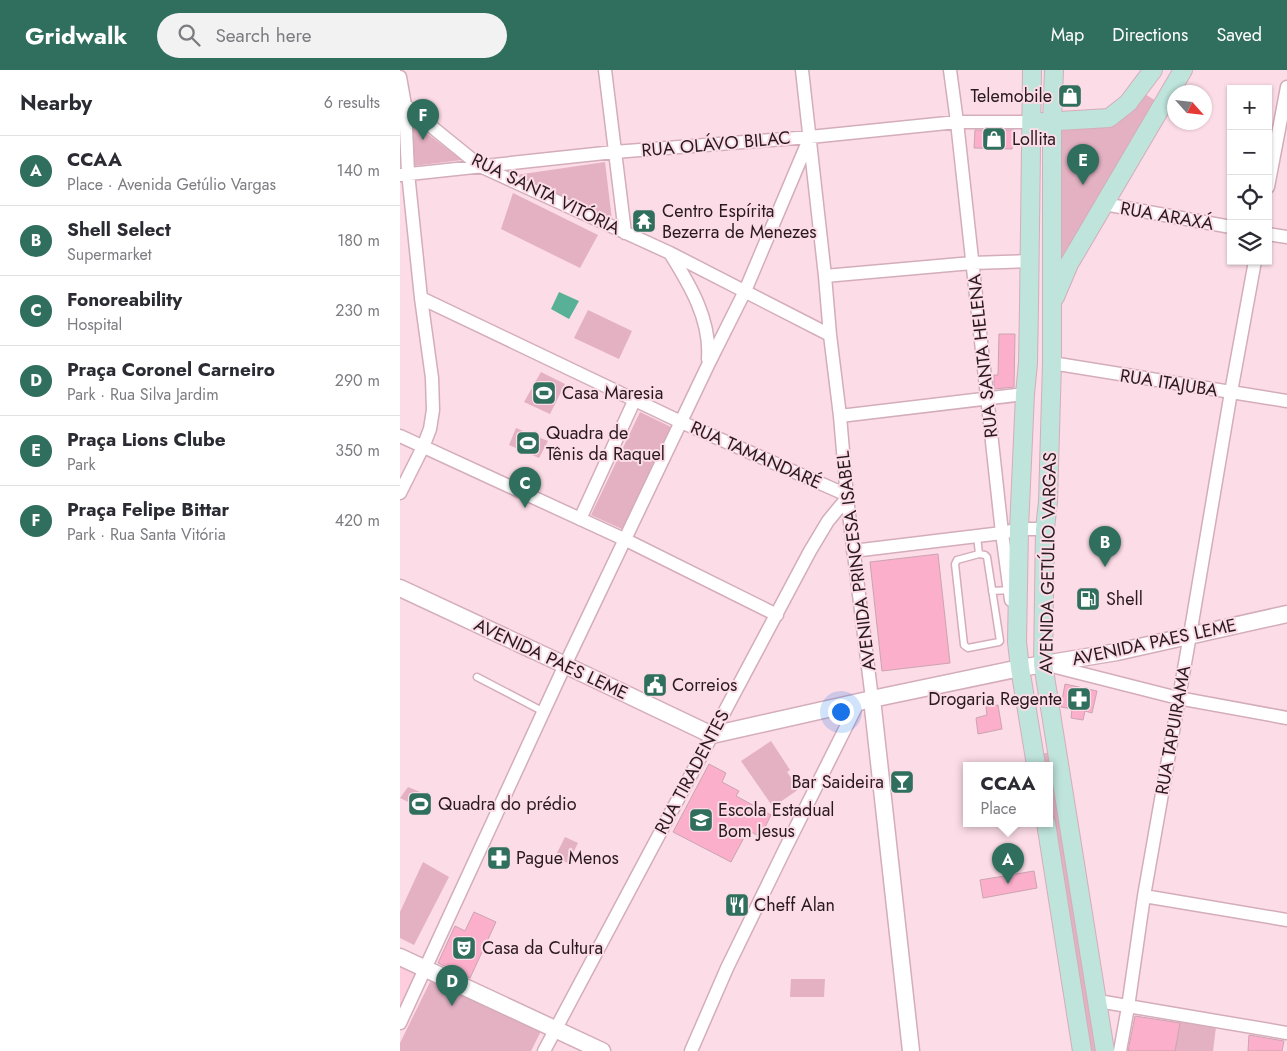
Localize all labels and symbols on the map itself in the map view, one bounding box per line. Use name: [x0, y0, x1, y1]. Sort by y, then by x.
place label: Telemobile: [971, 83, 1052, 109]
shop icon: Telemobile: [1057, 83, 1083, 109]
north arrow: [1167, 85, 1212, 130]
pin: F: [407, 99, 439, 140]
street label: RUA OLÁVO BILAC: [640, 125, 792, 163]
shop icon: Lollita: [981, 126, 1007, 152]
place label: Lollita: [1012, 126, 1056, 152]
pin: E: [1067, 144, 1099, 185]
street label: RUA SANTA VITÓRIA: [467, 147, 625, 241]
street label: RUA ARAXÁ: [1118, 195, 1216, 237]
place label: Centro Espírita Bezerra de Menezes: [662, 198, 817, 245]
temple icon: Centro Espírita Bezerra de Menezes: [631, 208, 657, 234]
street label: RUA SANTA HELENA: [961, 273, 1005, 439]
street label: RUA ITAJUBA: [1118, 362, 1220, 404]
sports icon: Casa Maresia: [531, 380, 557, 406]
place label: Casa Maresia: [562, 380, 663, 406]
street label: RUA TAMANDARÉ: [686, 414, 826, 496]
place label: Quadra de Tênis da Raquel: [546, 420, 665, 467]
sports icon: Quadra de Tênis da Raquel: [515, 430, 541, 456]
street label: AVENIDA PRINCESA ISABEL: [830, 450, 882, 672]
street label: AVENIDA GETÚLIO VARGAS: [1033, 452, 1063, 674]
pin: C: [509, 467, 541, 508]
pin: B: [1089, 526, 1121, 567]
fuel station icon: Shell: [1075, 586, 1101, 612]
place label: Shell: [1106, 586, 1143, 612]
street label: AVENIDA PAES LEME: [470, 612, 632, 706]
street label: AVENIDA PAES LEME: [1069, 612, 1239, 672]
street label: RUA TAPUIRAMA: [1149, 663, 1197, 797]
public building icon: Correios: [642, 672, 668, 698]
place label: Correios: [672, 672, 737, 698]
place label: Drogaria Regente: [928, 686, 1062, 712]
pharmacy icon: Drogaria Regente: [1066, 686, 1092, 712]
your location: [828, 699, 854, 725]
street label: RUA TIRADENTES: [648, 705, 736, 839]
place label: Bar Saideira: [791, 769, 884, 795]
bar icon: Bar Saideira: [889, 769, 915, 795]
sports icon: Quadra do prédio: [407, 791, 433, 817]
place label: Quadra do prédio: [438, 791, 577, 817]
place label: Escola Estadual Bom Jesus: [718, 797, 834, 844]
school or university icon: Escola Estadual Bom Jesus: [688, 807, 714, 833]
pin: A: [992, 843, 1024, 884]
pharmacy icon: Pague Menos: [486, 845, 512, 871]
place label: Pague Menos: [516, 845, 619, 871]
restaurant icon: Cheff Alan: [724, 892, 750, 918]
place label: Cheff Alan: [754, 892, 835, 918]
theatre icon: Casa da Cultura: [451, 935, 477, 961]
place label: Casa da Cultura: [482, 935, 603, 961]
pin: D: [436, 965, 468, 1006]

